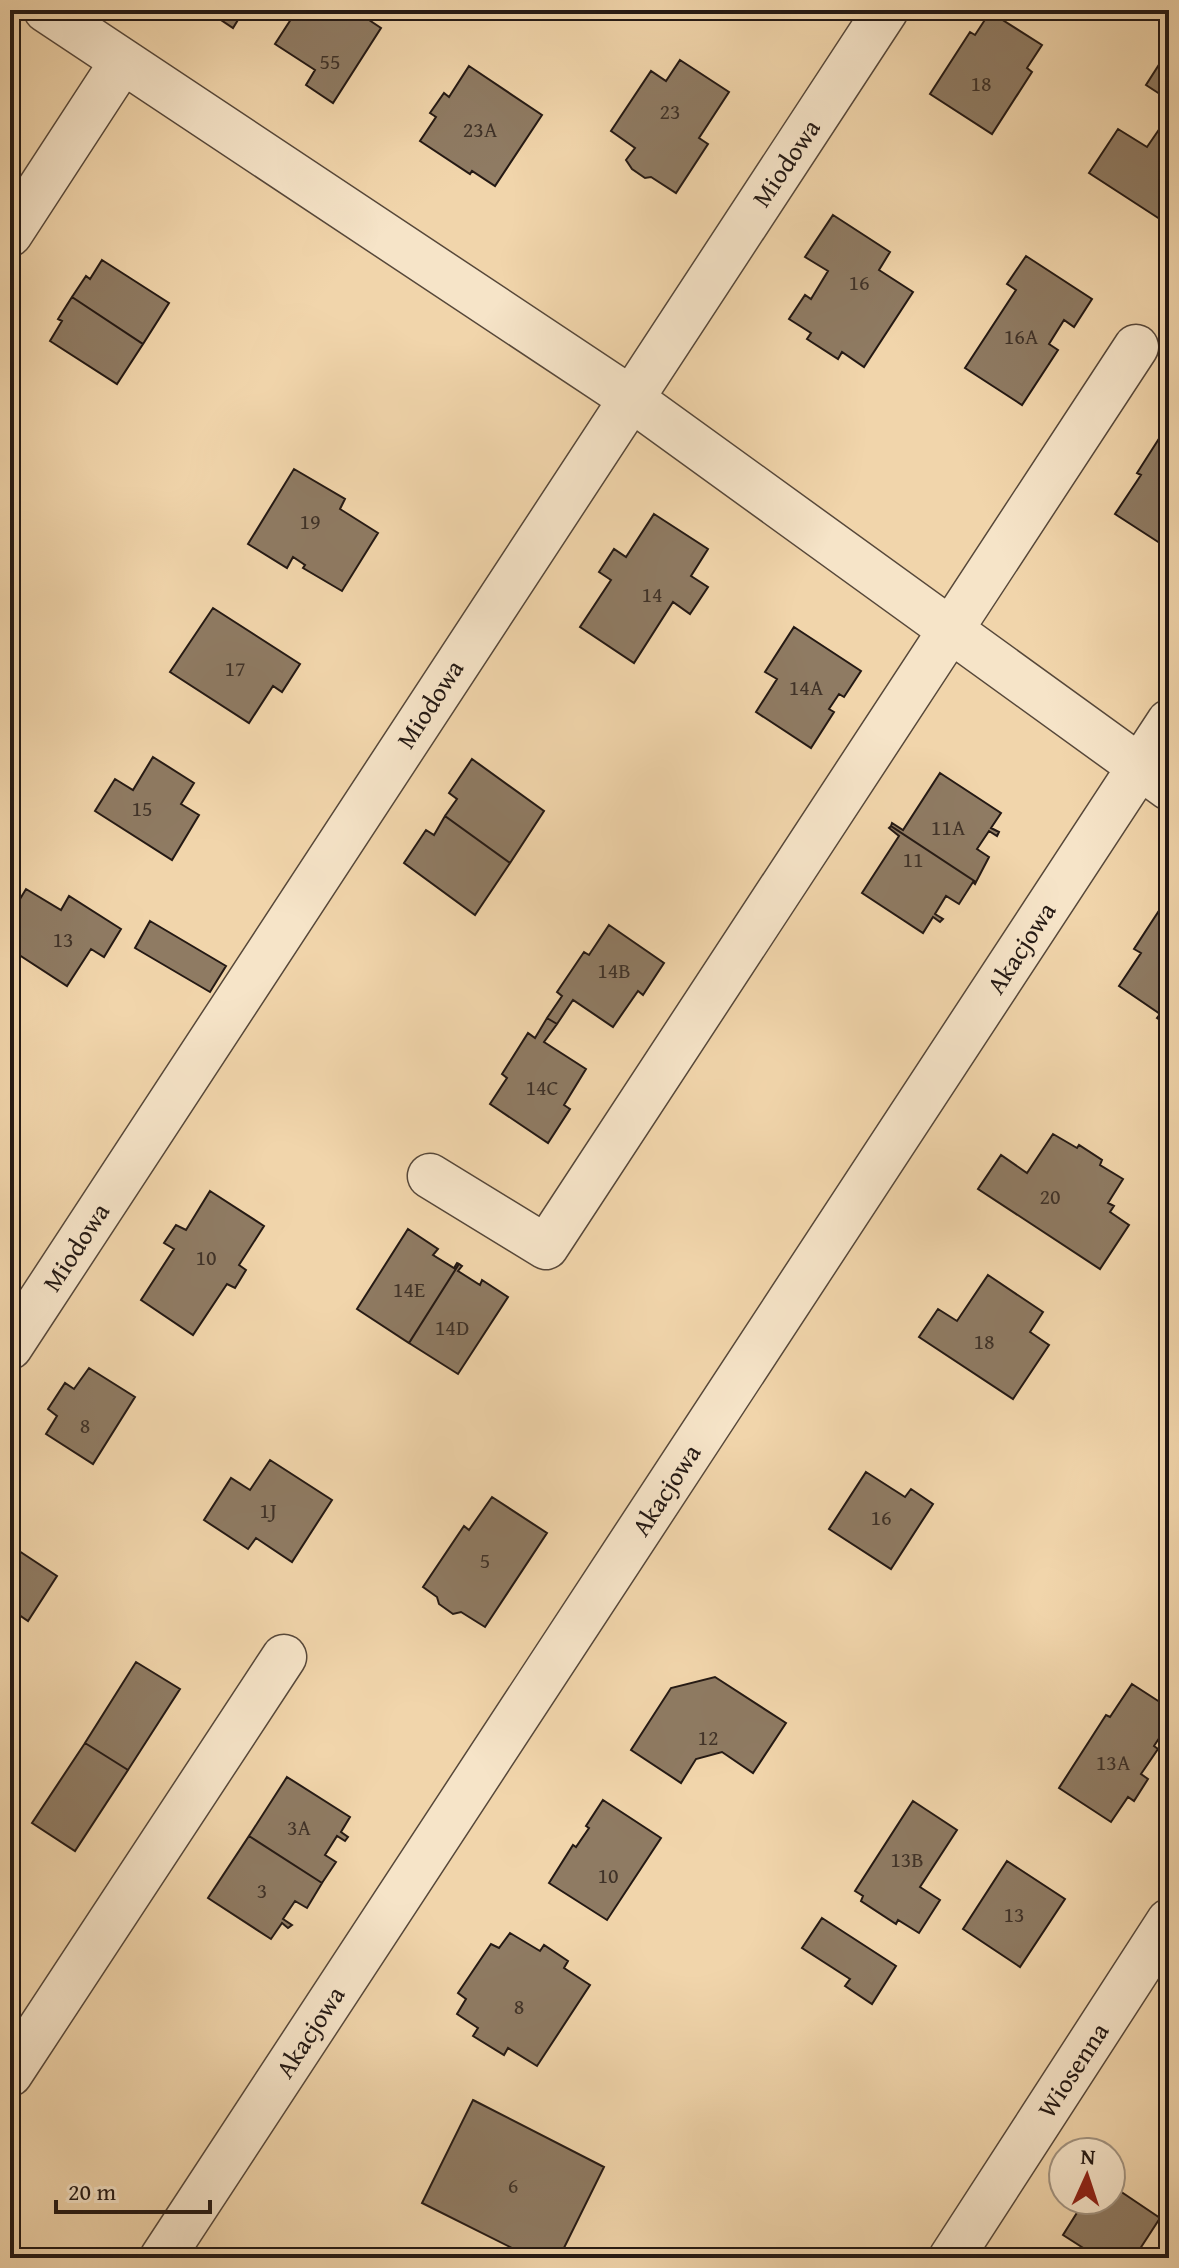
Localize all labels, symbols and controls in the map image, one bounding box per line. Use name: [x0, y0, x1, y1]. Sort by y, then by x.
house number: 55: [319, 45, 341, 77]
house number: 18: [970, 67, 992, 99]
house number: 23: [659, 95, 681, 127]
street label: Miodowa: [742, 110, 830, 215]
house number: 23A: [463, 113, 498, 145]
house number: 16: [848, 266, 870, 298]
house number: 16A: [1004, 320, 1039, 352]
house number: 19: [299, 505, 321, 537]
house number: 14: [641, 578, 663, 610]
street label: Miodowa: [386, 651, 473, 756]
house number: 17: [224, 652, 246, 684]
house number: 14A: [789, 671, 824, 703]
house number: 15: [131, 792, 153, 824]
house number: 11A: [931, 811, 966, 843]
house number: 11: [902, 843, 924, 875]
street label: Akacjowa: [976, 893, 1065, 1002]
house number: 13: [52, 923, 74, 955]
house number: 14B: [597, 954, 631, 986]
house number: 14C: [525, 1071, 559, 1103]
house number: 20: [1039, 1180, 1061, 1212]
street label: Miodowa: [32, 1194, 119, 1299]
house number: 10: [195, 1241, 217, 1273]
house number: 14E: [393, 1273, 425, 1305]
house number: 14D: [435, 1311, 469, 1343]
house number: 18: [973, 1325, 995, 1357]
house number: 8: [80, 1409, 90, 1441]
street label: Akacjowa: [621, 1435, 710, 1544]
house number: 1J: [259, 1494, 277, 1526]
house number: 16: [870, 1501, 892, 1533]
house number: 5: [480, 1544, 490, 1576]
house number: 12: [697, 1721, 719, 1753]
house number: 13A: [1096, 1746, 1131, 1778]
house number: 3A: [287, 1811, 312, 1843]
house number: 13B: [890, 1843, 924, 1875]
house number: 10: [597, 1859, 619, 1891]
house number: 3: [257, 1874, 267, 1906]
house number: 13: [1003, 1898, 1025, 1930]
street label: Akacjowa: [265, 1977, 354, 2086]
house number: 8: [514, 1990, 524, 2022]
street label: Wiosenna: [1027, 2014, 1118, 2125]
north arrow: [1047, 2136, 1127, 2216]
text: N: [1080, 2140, 1097, 2172]
scale bar: [56, 2164, 210, 2214]
house number: 6: [508, 2169, 518, 2201]
text: 20 m: [68, 2174, 116, 2209]

